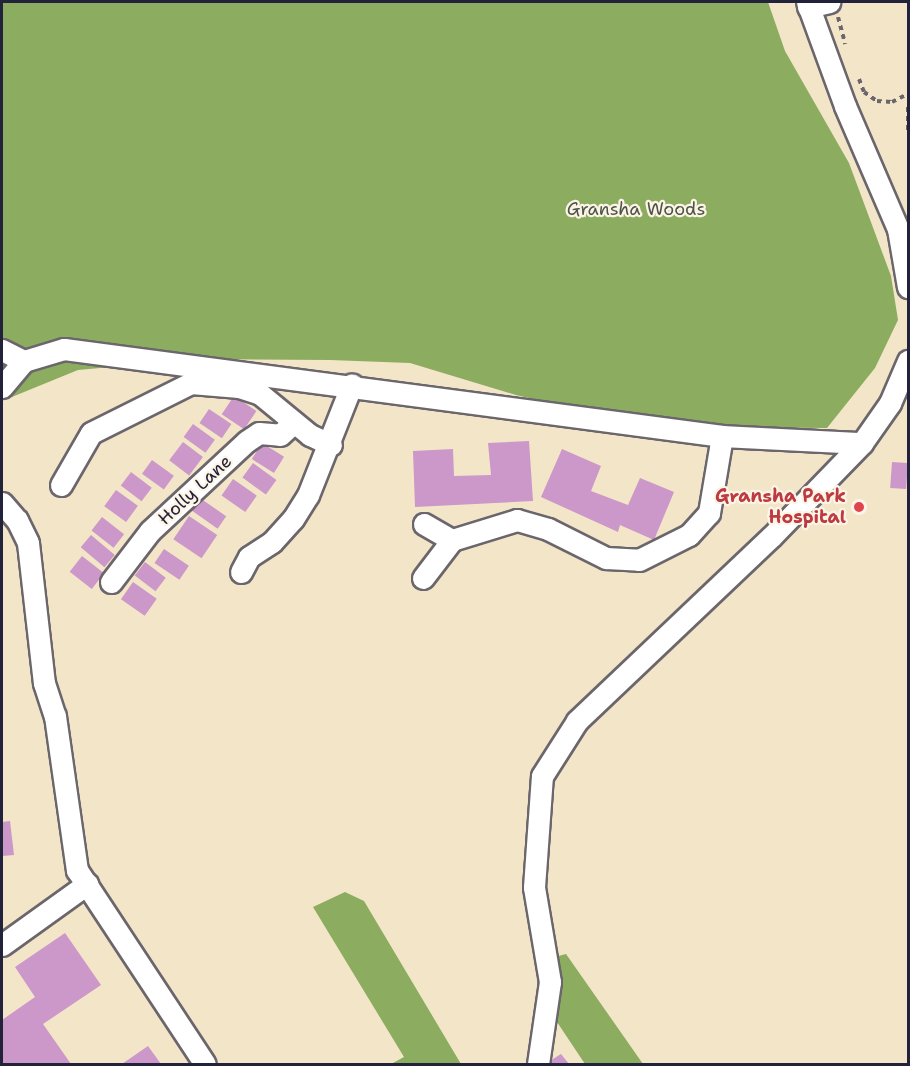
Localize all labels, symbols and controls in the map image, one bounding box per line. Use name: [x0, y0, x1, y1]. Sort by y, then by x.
park label: Gransha Woods: [567, 198, 705, 220]
street label: Holly Lane: [154, 450, 236, 530]
place label: Gransha Park Hospital: [715, 486, 846, 528]
marker: Gransha Park Hospital: [850, 498, 868, 516]

